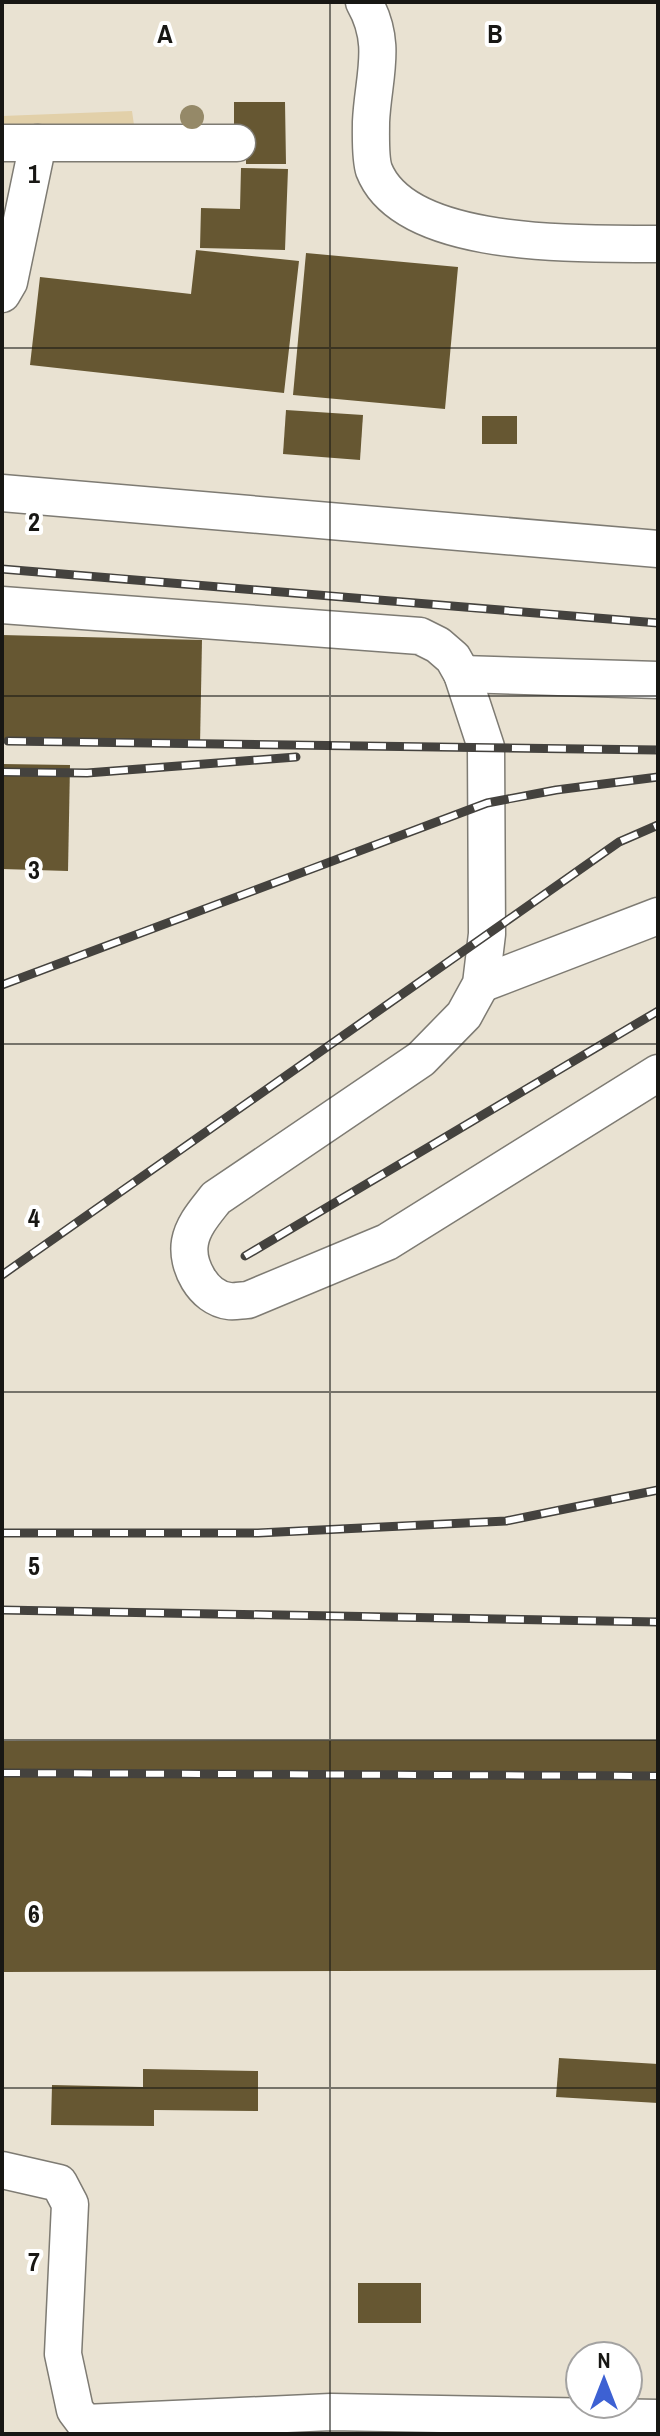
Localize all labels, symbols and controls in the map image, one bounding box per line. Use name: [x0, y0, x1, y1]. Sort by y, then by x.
text: A: [157, 16, 173, 51]
text: B: [487, 16, 503, 51]
text: 1: [28, 156, 40, 191]
text: 2: [28, 504, 40, 539]
text: 3: [28, 852, 40, 887]
text: 4: [28, 1200, 40, 1235]
text: 5: [28, 1548, 40, 1583]
text: 6: [28, 1896, 40, 1931]
text: 7: [28, 2244, 40, 2279]
north arrow: [564, 2340, 644, 2420]
text: N: [597, 2345, 611, 2375]

